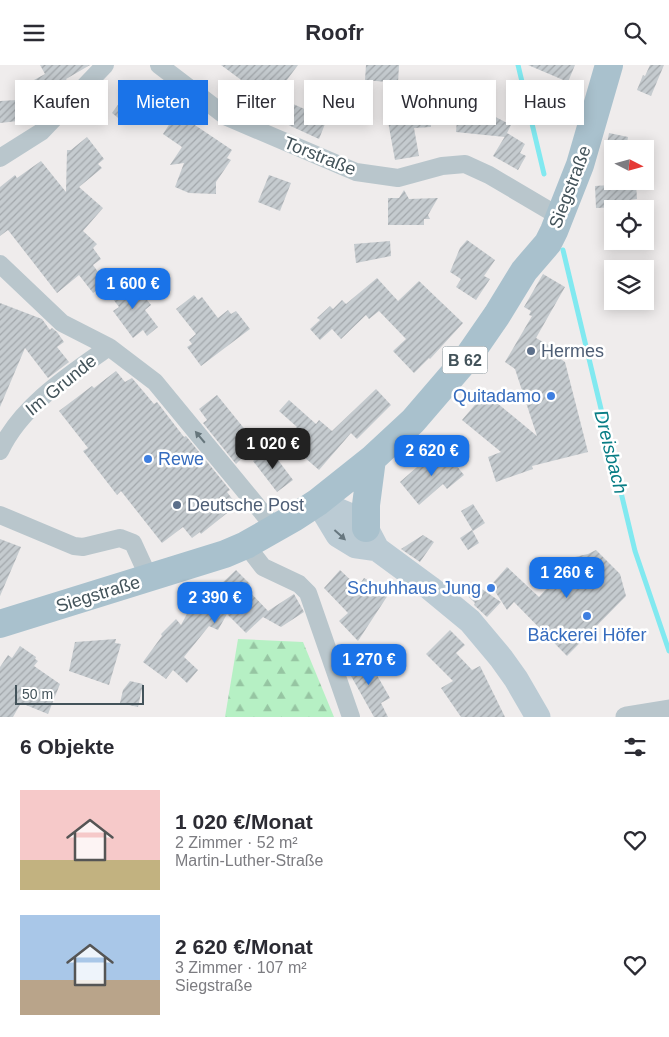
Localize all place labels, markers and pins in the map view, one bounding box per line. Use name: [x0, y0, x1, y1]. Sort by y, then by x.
pin: 1 600 €: [87, 267, 179, 310]
place label: Hermes: [541, 341, 604, 361]
marker: Hermes: [525, 345, 537, 357]
place label: Quitadamo: [453, 386, 541, 406]
marker: Quitadamo: [545, 390, 557, 402]
pin: 1 020 €: [227, 427, 319, 470]
pin: 2 620 €: [386, 435, 478, 477]
place label: Rewe: [158, 449, 204, 469]
marker: Rewe: [142, 453, 154, 465]
place label: Deutsche Post: [187, 495, 304, 515]
marker: Deutsche Post: [171, 499, 183, 511]
pin: 1 260 €: [521, 557, 613, 599]
place label: Schuhhaus Jung: [347, 578, 481, 598]
pin: 2 390 €: [169, 581, 261, 624]
marker: Schuhhaus Jung: [485, 582, 497, 594]
marker: Bäckerei Höfer: [581, 610, 593, 622]
place label: Bäckerei Höfer: [527, 625, 647, 645]
pin: 1 270 €: [323, 643, 415, 686]

